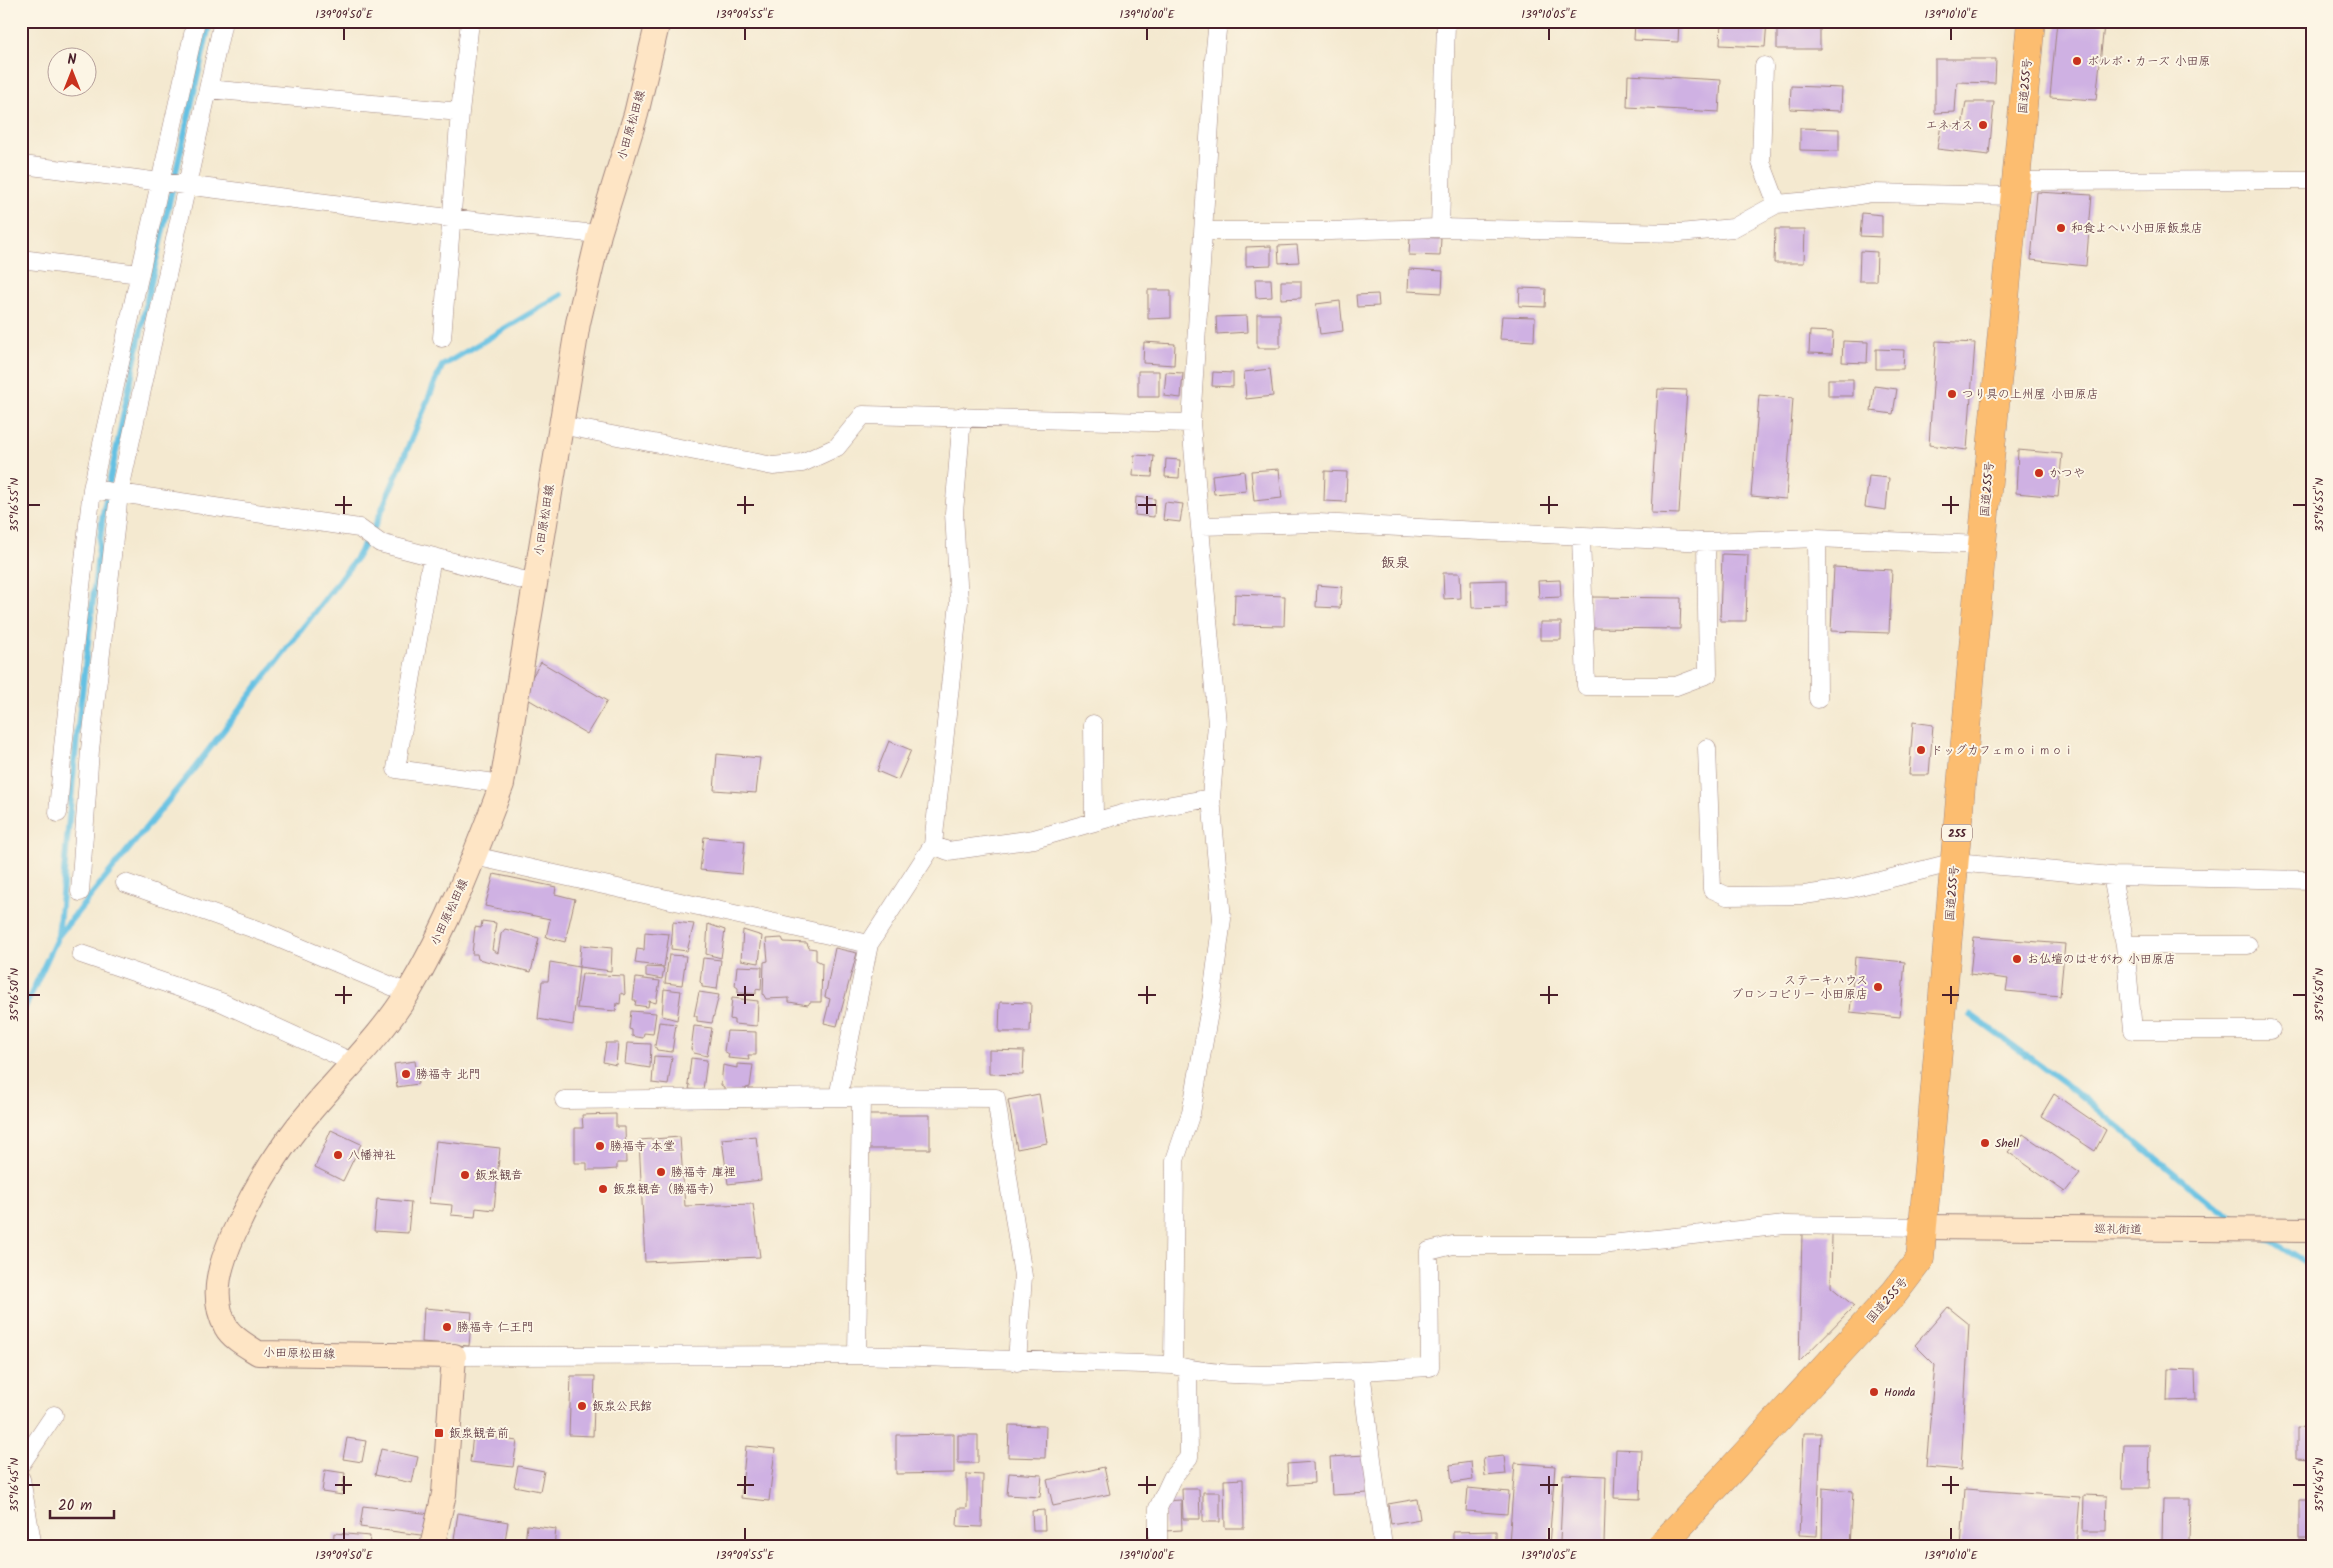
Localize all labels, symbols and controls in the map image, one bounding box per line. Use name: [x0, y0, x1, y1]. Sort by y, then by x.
text: 139°09'50"E: [315, 5, 374, 24]
text: 139°09'55"E: [716, 5, 775, 24]
text: 139°10'00"E: [1119, 5, 1176, 24]
text: 139°10'05"E: [1521, 5, 1578, 24]
text: 139°10'10"E: [1925, 5, 1978, 24]
north arrow: [48, 48, 98, 98]
text: N: [68, 49, 77, 71]
place label: ボルボ・カーズ 小田原: [2087, 52, 2211, 71]
marker: ボルボ・カーズ 小田原: [2071, 55, 2083, 67]
street label: 国道255号: [2014, 57, 2037, 115]
street label: 小田原松田線: [612, 88, 651, 162]
place label: エネオス: [1926, 116, 1973, 135]
marker: エネオス: [1977, 119, 1989, 131]
place label: 和食よへい小田原飯泉店: [2071, 219, 2203, 238]
marker: 和食よへい小田原飯泉店: [2055, 222, 2067, 234]
place label: つり具の上州屋 小田原店: [1962, 385, 2099, 404]
marker: つり具の上州屋 小田原店: [1946, 388, 1958, 400]
street label: 国道255号: [1976, 460, 1999, 518]
place label: かつや: [2049, 464, 2085, 483]
marker: かつや: [2033, 467, 2045, 479]
text: 35°16'55"N: [5, 478, 24, 532]
text: 35°16'55"N: [2310, 478, 2329, 532]
street label: 小田原松田線: [529, 483, 560, 557]
district label: 飯泉: [1381, 552, 1409, 574]
place label: ドッグカフェｍｏｉｍｏｉ: [1931, 741, 2075, 760]
marker: ドッグカフェｍｏｉｍｏｉ: [1915, 744, 1927, 756]
road number: 255: [1942, 824, 1972, 841]
street label: 国道255号: [1941, 864, 1964, 922]
street label: 小田原松田線: [426, 876, 473, 949]
place label: お仏壇のはせがわ 小田原店: [2027, 950, 2176, 969]
marker: お仏壇のはせがわ 小田原店: [2011, 953, 2023, 965]
text: 35°16'50"N: [5, 968, 24, 1022]
text: 35°16'50"N: [2310, 968, 2329, 1022]
place label: ステーキハウス ブロンコビリー 小田原店: [1731, 971, 1868, 1004]
marker: ステーキハウス ブロンコビリー 小田原店: [1872, 981, 1884, 993]
place label: 勝福寺 北門: [416, 1065, 481, 1084]
marker: 勝福寺 北門: [400, 1068, 412, 1080]
place label: Shell: [1995, 1134, 2019, 1153]
place label: 勝福寺 本堂: [610, 1137, 675, 1156]
marker: Shell: [1979, 1137, 1991, 1149]
marker: 勝福寺 本堂: [594, 1140, 606, 1152]
place label: 八幡神社: [348, 1146, 396, 1165]
marker: 八幡神社: [332, 1149, 344, 1161]
place label: 勝福寺 庫裡: [671, 1163, 736, 1182]
place label: 飯泉観音: [475, 1166, 523, 1185]
marker: 勝福寺 庫裡: [655, 1166, 667, 1178]
marker: 飯泉観音: [459, 1169, 471, 1181]
place label: 飯泉観音（勝福寺）: [613, 1180, 721, 1199]
marker: 飯泉観音（勝福寺）: [597, 1183, 609, 1195]
street label: 巡礼街道: [2094, 1220, 2142, 1239]
street label: 国道255号: [1862, 1273, 1913, 1328]
place label: 勝福寺 仁王門: [457, 1318, 534, 1337]
marker: 勝福寺 仁王門: [441, 1321, 453, 1333]
street label: 小田原松田線: [263, 1343, 335, 1364]
place label: Honda: [1884, 1383, 1916, 1402]
marker: Honda: [1868, 1386, 1880, 1398]
place label: 飯泉公民館: [592, 1397, 652, 1416]
marker: 飯泉公民館: [576, 1400, 588, 1412]
place label: 飯泉観音前: [449, 1424, 509, 1443]
marker: 飯泉観音前: [433, 1427, 445, 1439]
text: 35°16'45"N: [5, 1458, 24, 1512]
text: 35°16'45"N: [2310, 1458, 2329, 1512]
scale bar: [50, 1488, 114, 1520]
text: 20 m: [58, 1494, 92, 1518]
text: 139°09'50"E: [315, 1546, 374, 1565]
text: 139°09'55"E: [716, 1546, 775, 1565]
text: 139°10'00"E: [1119, 1546, 1176, 1565]
text: 139°10'05"E: [1521, 1546, 1578, 1565]
text: 139°10'10"E: [1925, 1546, 1978, 1565]

